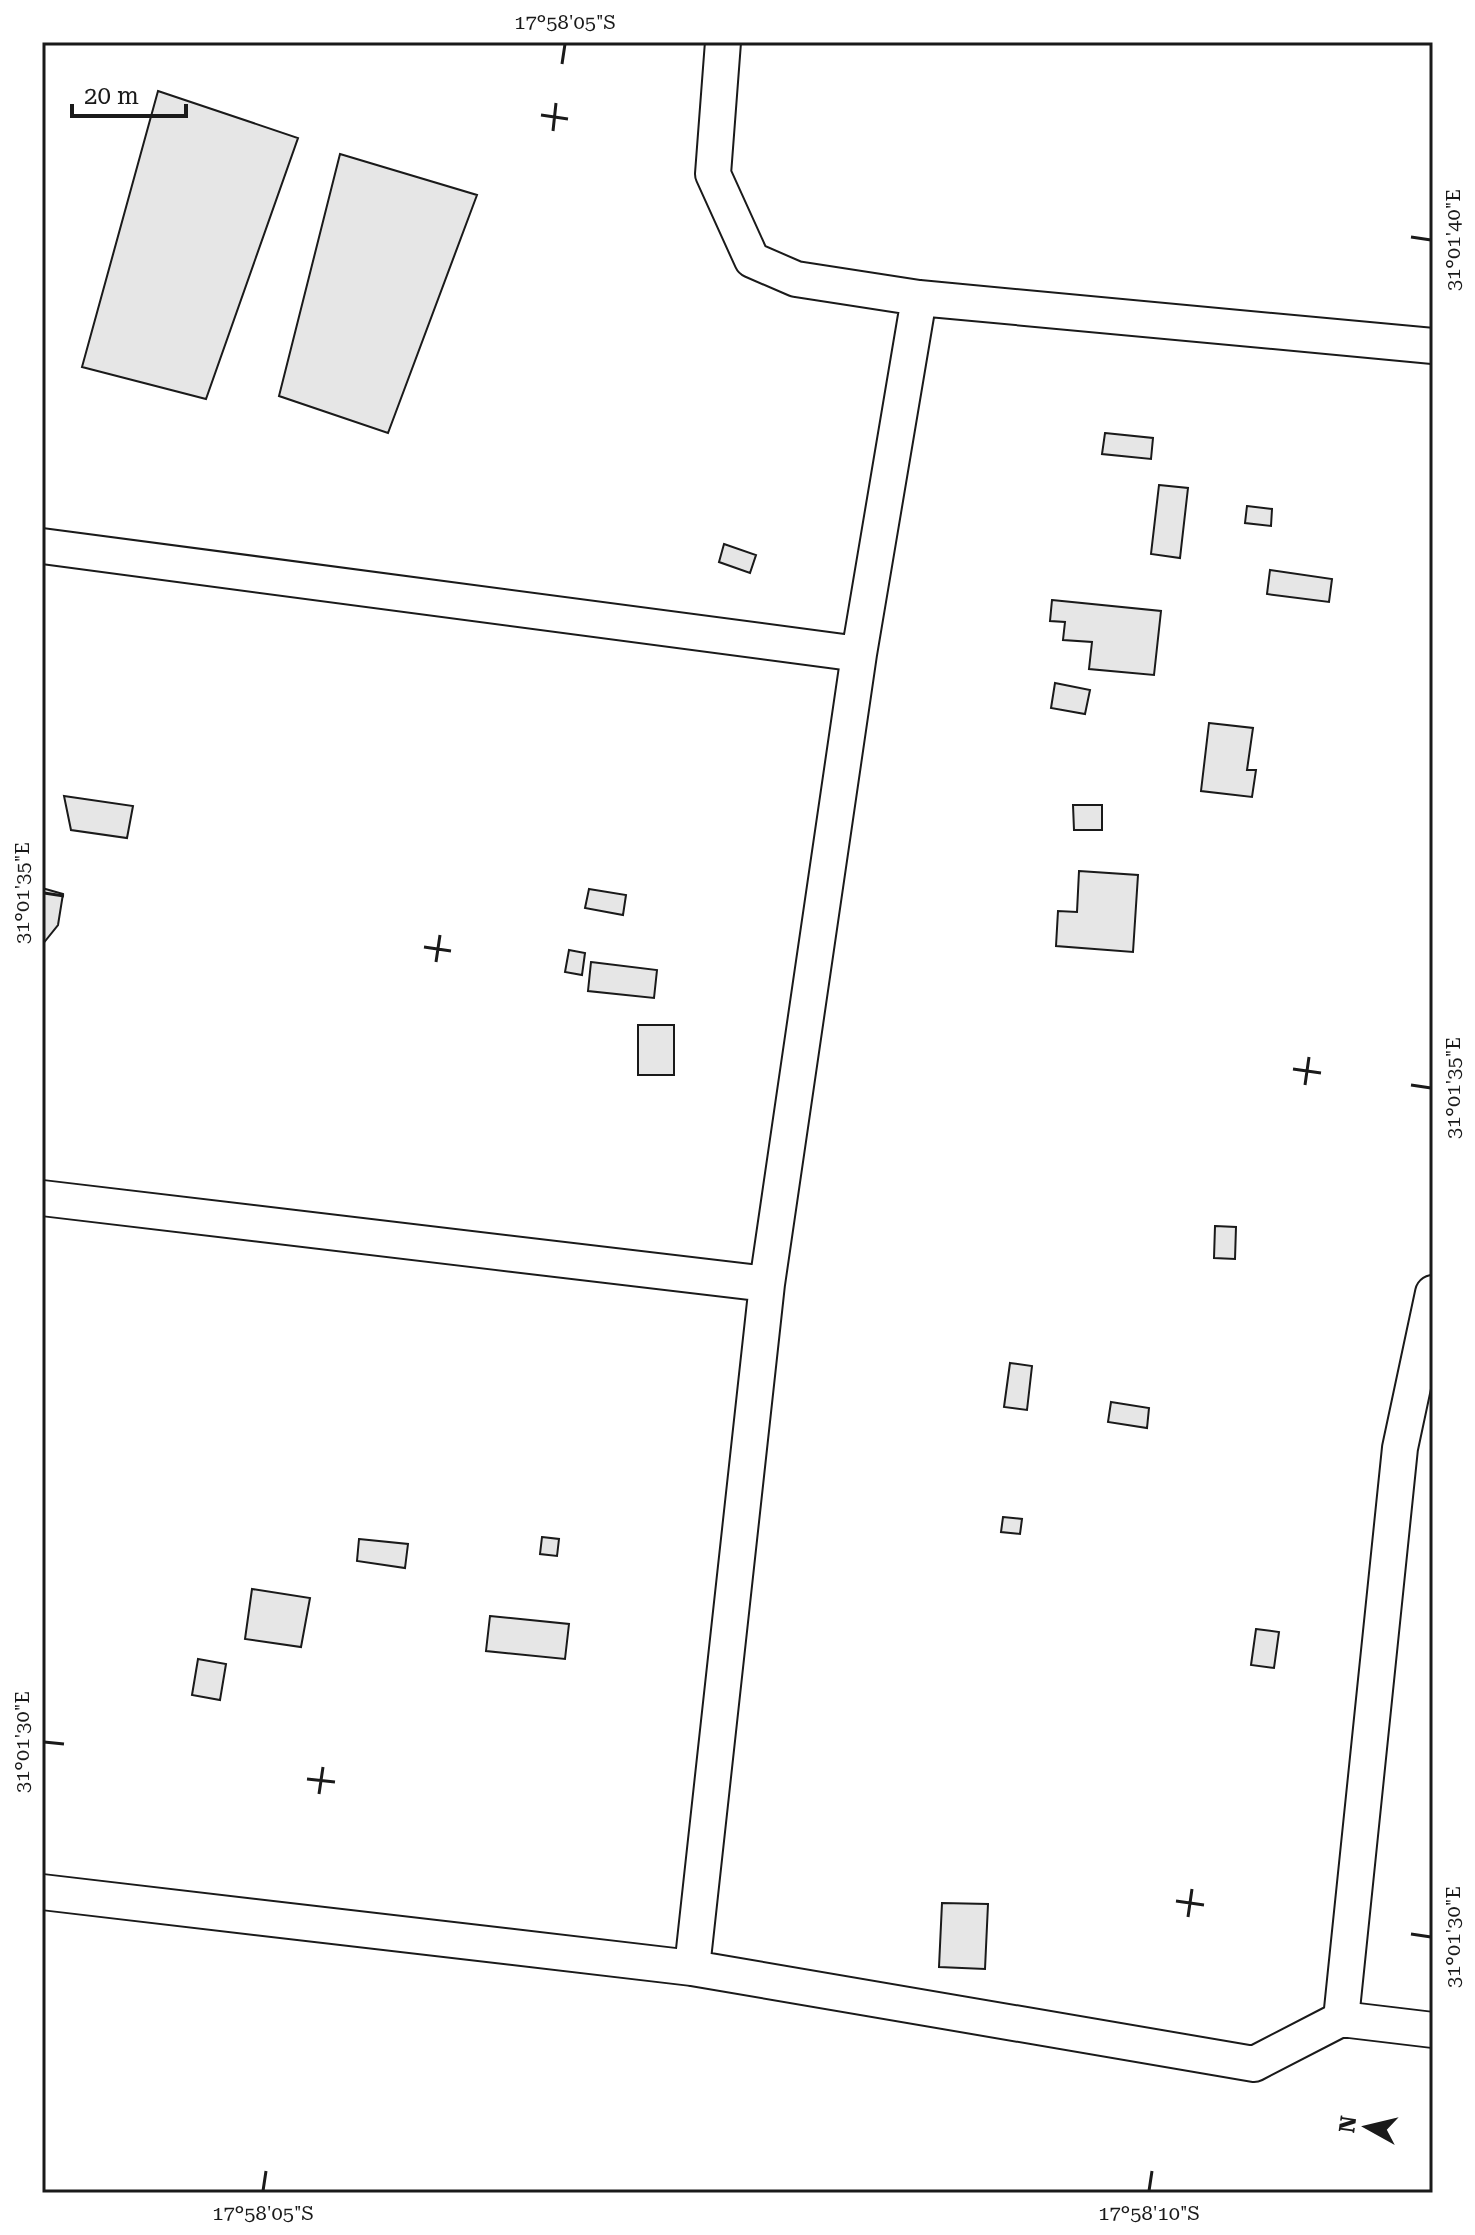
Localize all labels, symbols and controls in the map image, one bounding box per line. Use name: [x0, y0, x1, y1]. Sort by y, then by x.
text: 17°58'05"S: [514, 10, 616, 34]
scale bar: [72, 68, 186, 118]
text: 20 m: [84, 82, 139, 110]
text: 31°01'40"E: [1441, 189, 1465, 291]
text: 31°01'35"E: [10, 842, 34, 944]
text: 31°01'35"E: [1441, 1037, 1465, 1139]
text: 31°01'30"E: [10, 1691, 34, 1793]
text: 31°01'30"E: [1441, 1886, 1465, 1988]
north arrow: [1327, 2087, 1407, 2167]
text: N: [1334, 2114, 1361, 2134]
text: 17°58'05"S: [212, 2201, 314, 2225]
text: 17°58'10"S: [1098, 2201, 1200, 2225]

